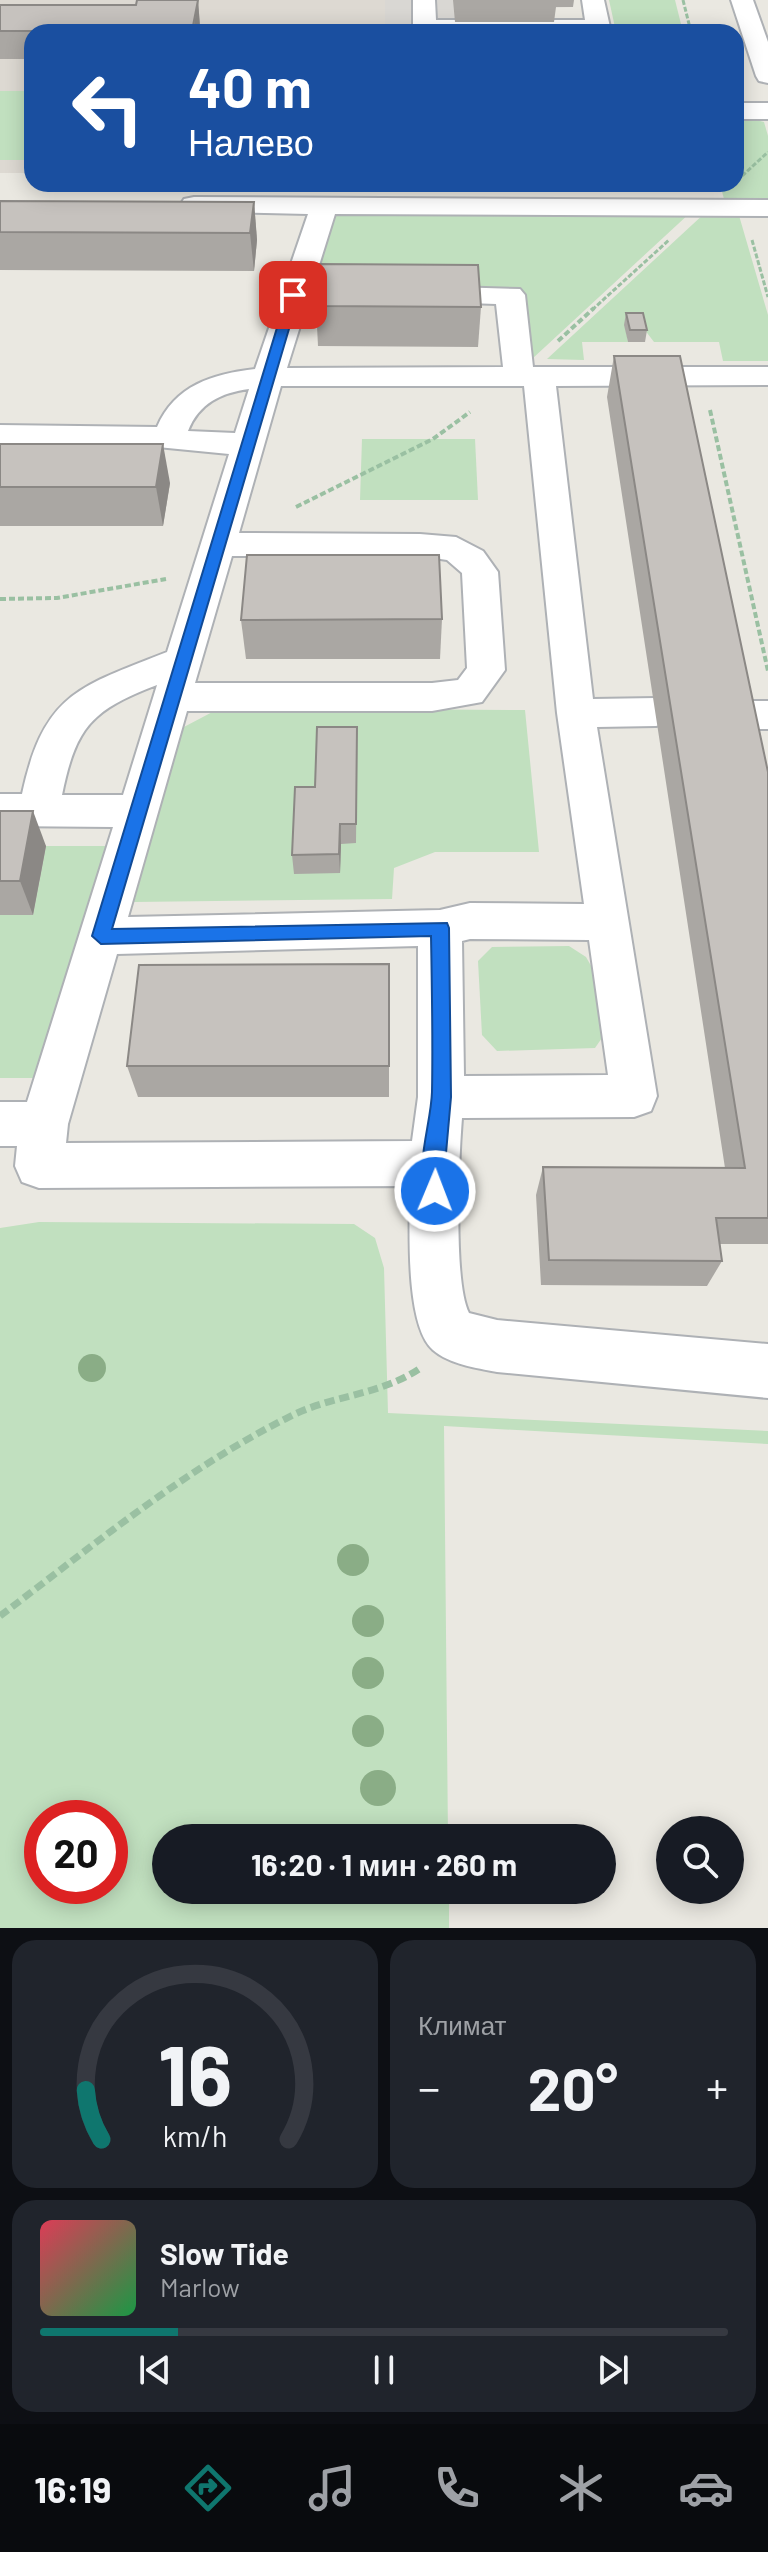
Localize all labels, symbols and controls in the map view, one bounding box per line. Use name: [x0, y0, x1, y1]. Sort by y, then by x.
text: 40 m: [188, 52, 312, 119]
icon: left: [56, 56, 160, 160]
text: Налево: [188, 120, 314, 163]
pin: [259, 261, 327, 329]
icon: arrive: [271, 273, 315, 317]
position arrow: [393, 1149, 477, 1233]
speed limit sign: 20: [24, 1800, 128, 1904]
map controls: [656, 1816, 744, 1904]
button: search: [656, 1816, 744, 1904]
text: 16:20 · 1 мин · 260 m: [251, 1846, 517, 1882]
text: Климат: [418, 2009, 507, 2040]
text: 16: [158, 2023, 232, 2123]
text: 20°: [528, 2051, 618, 2123]
text: −: [418, 2060, 440, 2113]
text: +: [706, 2060, 728, 2113]
text: km/h: [163, 2118, 227, 2153]
text: Slow Tide: [160, 2235, 289, 2271]
text: Marlow: [160, 2271, 240, 2302]
icon: previous: [133, 2348, 177, 2392]
icon: pause: [362, 2348, 406, 2392]
icon: next: [591, 2348, 635, 2392]
icon: directions: [180, 2460, 236, 2516]
icon: music: [304, 2460, 360, 2516]
icon: phone: [429, 2460, 485, 2516]
icon: climate: [553, 2460, 609, 2516]
icon: car: [678, 2460, 734, 2516]
text: 16:19: [34, 2467, 111, 2510]

